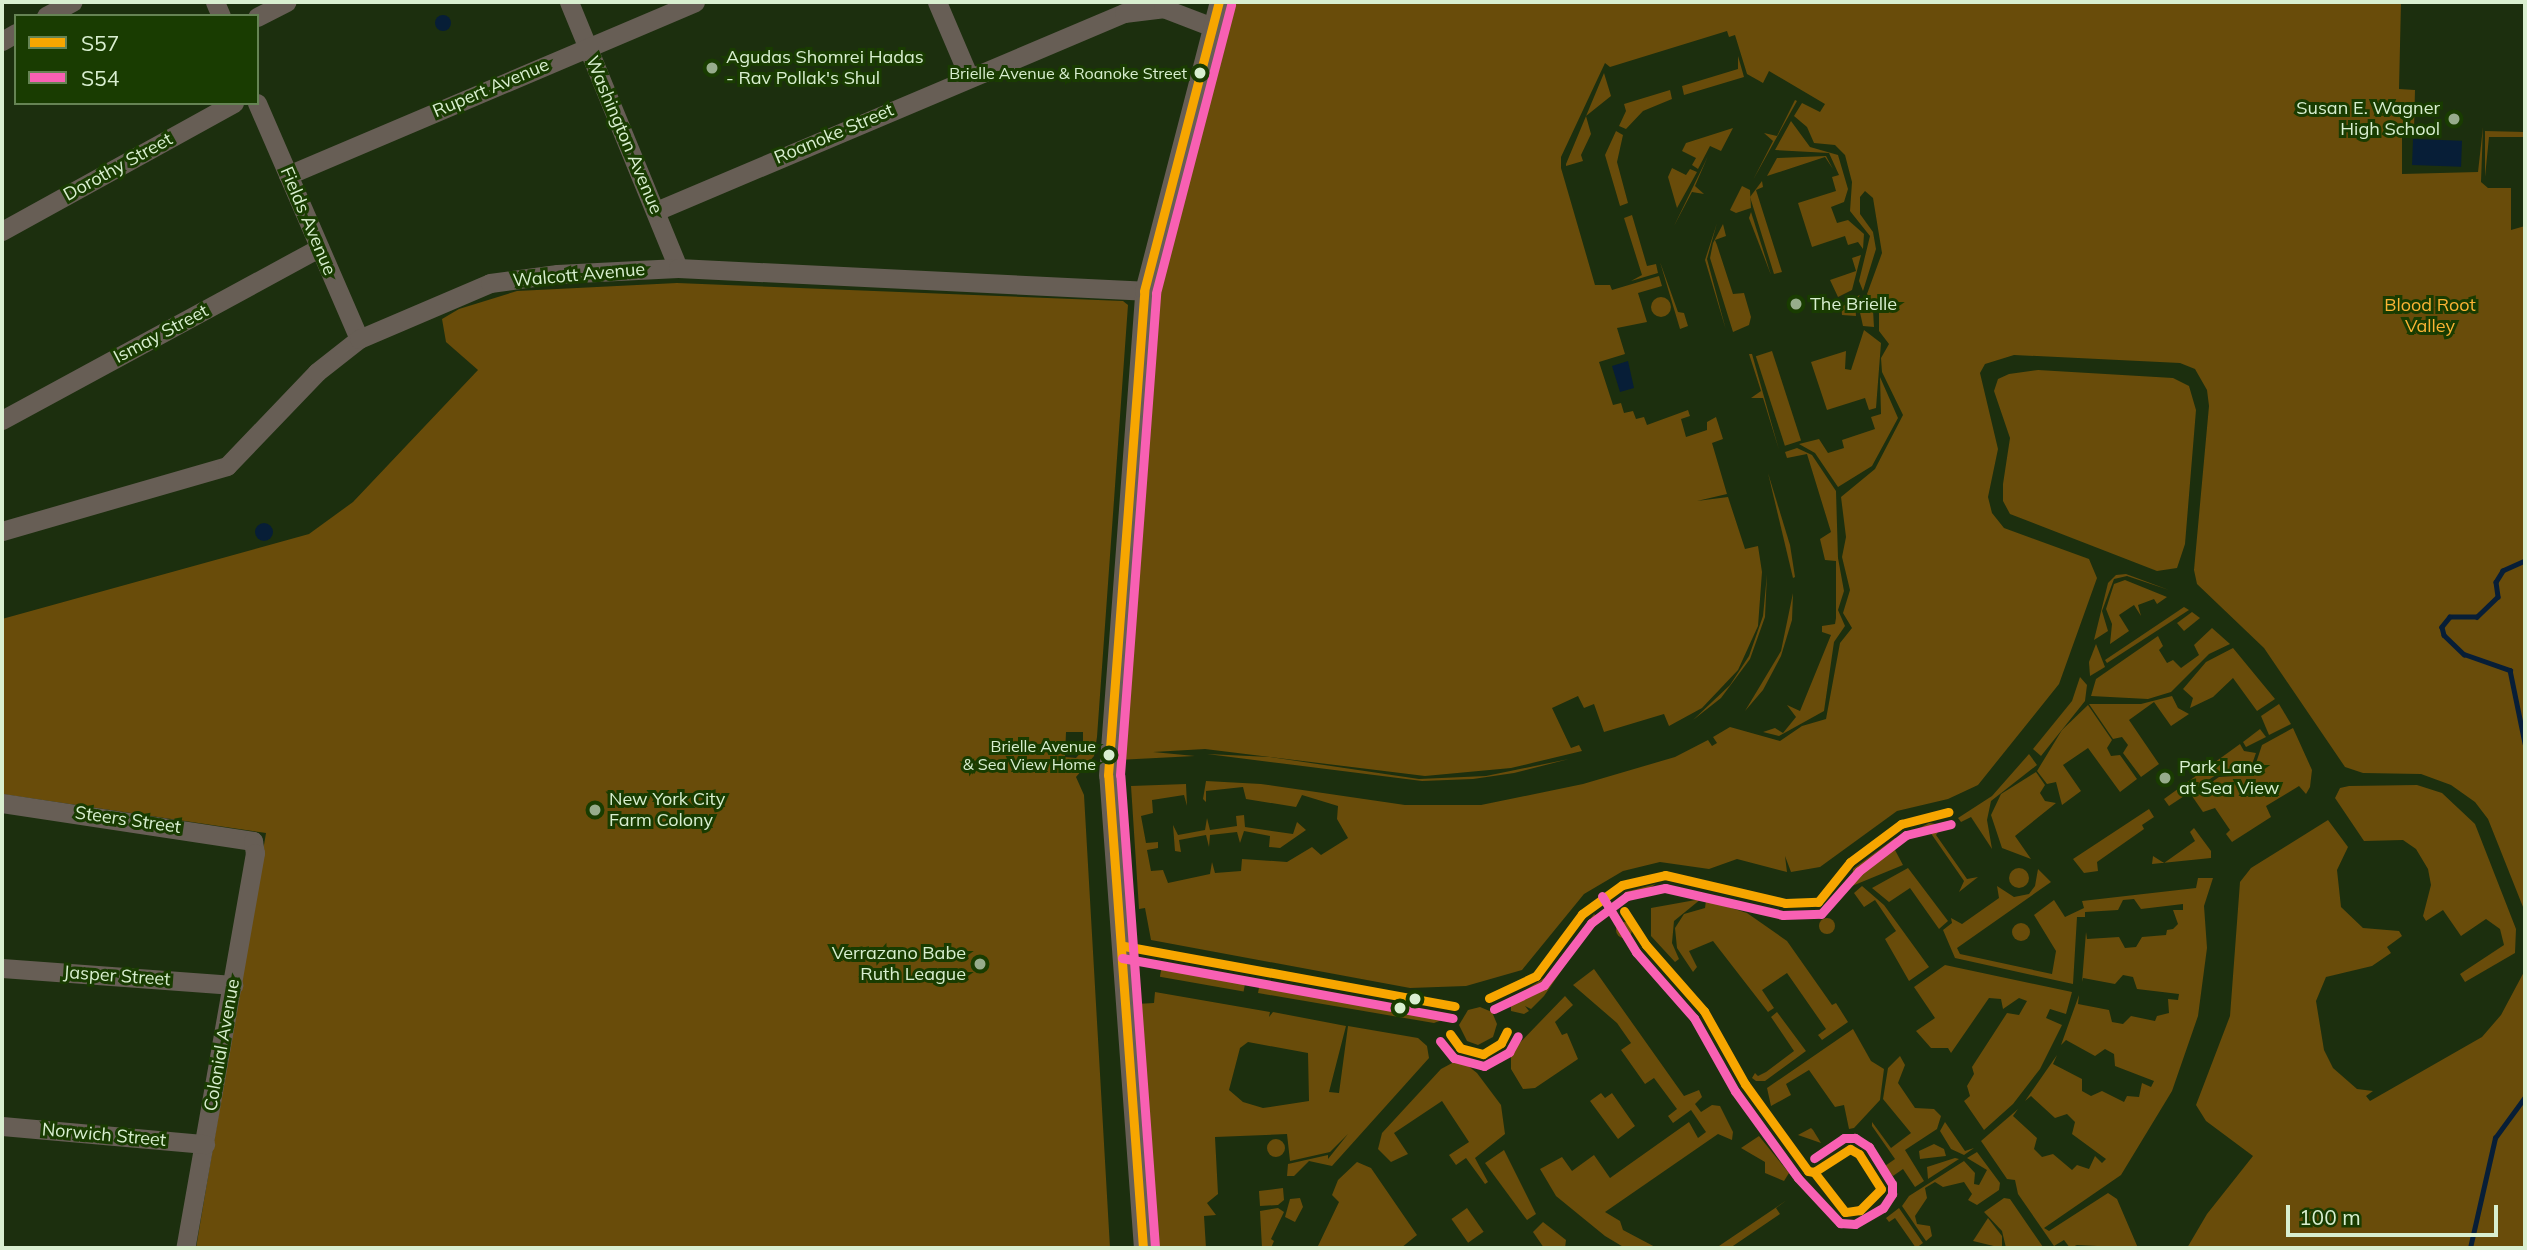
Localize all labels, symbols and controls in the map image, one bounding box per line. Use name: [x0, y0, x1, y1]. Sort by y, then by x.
legend: [14, 14, 259, 105]
text: S57: [81, 30, 119, 56]
place label: Agudas Shomrei Hadas - Rav Pollak's Shul: [726, 47, 924, 90]
street label: Washington Avenue: [581, 53, 667, 217]
street label: Rupert Avenue: [430, 54, 552, 122]
marker: Agudas Shomrei Hadas - Rav Pollak's Shul: [704, 60, 720, 76]
place label: Brielle Avenue & Roanoke Street: [949, 63, 1187, 83]
text: S54: [81, 65, 119, 91]
marker: Brielle Avenue & Roanoke Street: [1193, 66, 1207, 80]
place label: Susan E. Wagner High School: [2296, 98, 2440, 140]
street label: Roanoke Street: [771, 99, 897, 169]
marker: Susan E. Wagner High School: [2446, 111, 2462, 127]
street label: Dorothy Street: [60, 128, 176, 206]
street label: Fields Avenue: [275, 164, 341, 278]
street label: Walcott Avenue: [512, 258, 646, 292]
place label: The Brielle: [1810, 293, 1897, 315]
park label: Blood Root Valley: [2384, 295, 2476, 338]
marker: The Brielle: [1788, 296, 1804, 312]
street label: Ismay Street: [110, 300, 212, 368]
place label: Brielle Avenue & Sea View Home: [963, 736, 1096, 774]
marker: Brielle Avenue & Sea View Home: [1102, 748, 1116, 762]
place label: Park Lane at Sea View: [2179, 757, 2279, 800]
marker: Park Lane at Sea View: [2157, 770, 2173, 786]
place label: New York City Farm Colony: [609, 789, 725, 832]
street label: Steers Street: [74, 802, 182, 838]
marker: New York City Farm Colony: [587, 802, 603, 818]
place label: Verrazano Babe Ruth League: [832, 943, 966, 986]
marker: Verrazano Babe Ruth League: [972, 956, 988, 972]
street label: Jasper Street: [63, 961, 171, 991]
street label: Colonial Avenue: [200, 977, 244, 1113]
unlabelled marker: [1408, 992, 1422, 1006]
unlabelled marker: [1393, 1001, 1407, 1015]
street label: Norwich Street: [41, 1119, 167, 1151]
scale bar: [2289, 1190, 2501, 1234]
text: 100 m: [2299, 1204, 2361, 1230]

